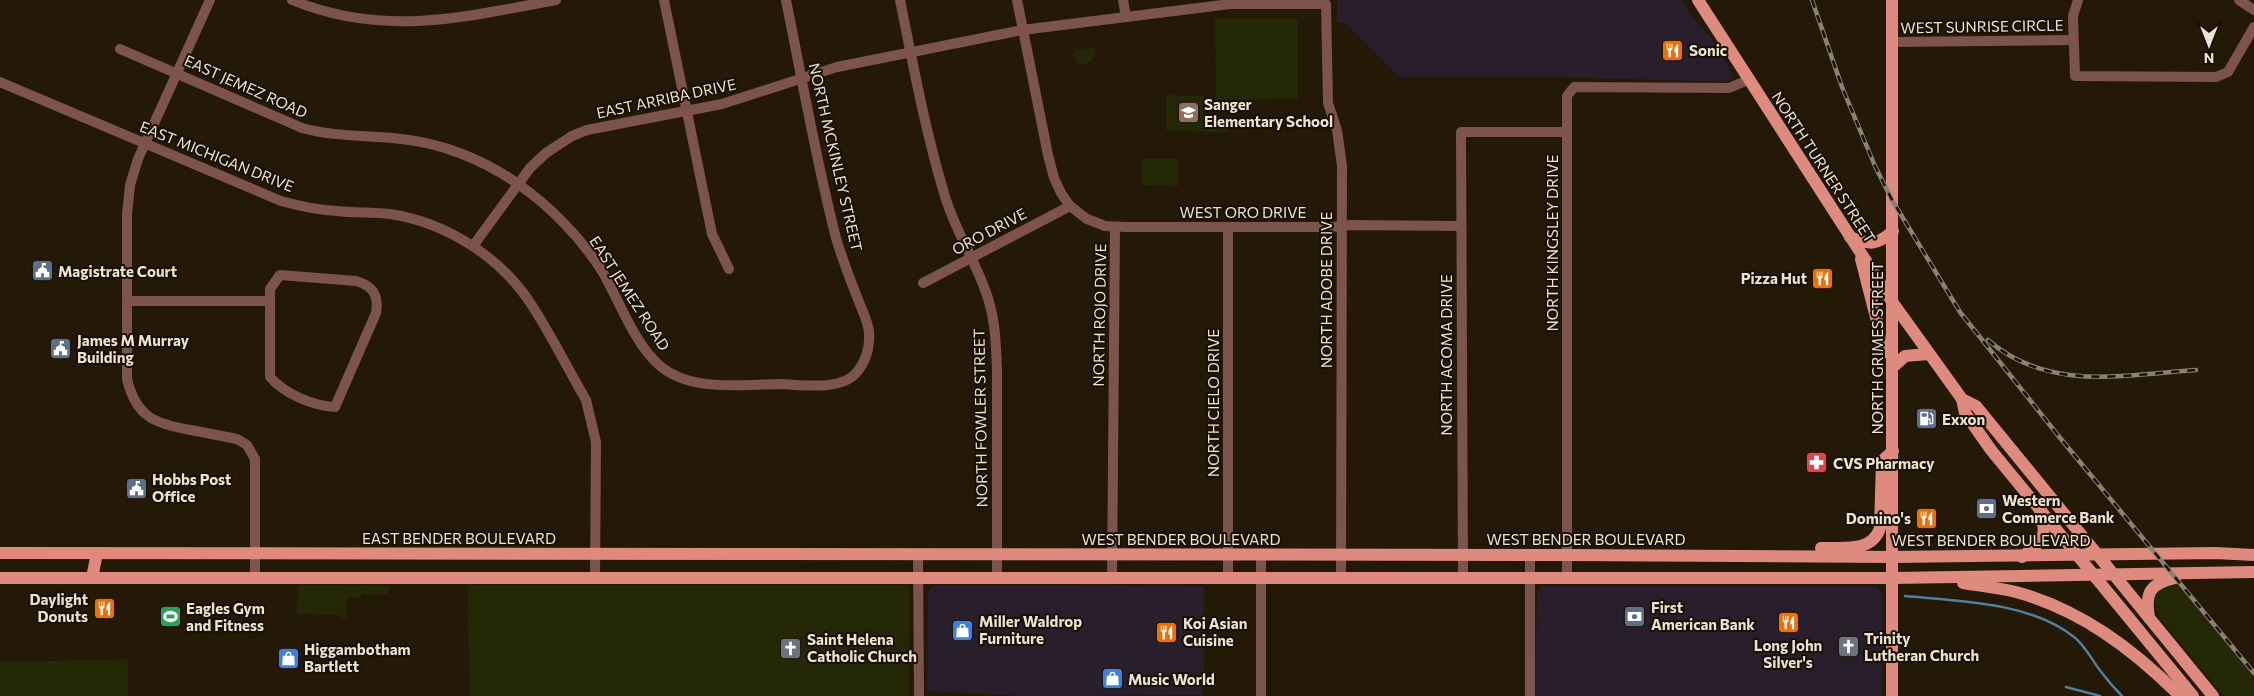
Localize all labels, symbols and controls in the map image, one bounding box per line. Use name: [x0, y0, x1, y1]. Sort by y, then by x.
street label: WEST SUNRISE CIRCLE: [1900, 16, 2064, 36]
north arrow: [2184, 20, 2234, 70]
restaurant icon: Sonic: [1661, 38, 1685, 62]
place label: Sonic: [1689, 41, 1727, 59]
text: N: [2204, 50, 2214, 67]
street label: EAST JEMEZ ROAD: [182, 51, 310, 121]
street label: NORTH MCKINLEY STREET: [806, 61, 867, 253]
street label: EAST ARRIBA DRIVE: [595, 74, 738, 122]
street label: NORTH TURNER STREET: [1768, 88, 1880, 246]
place label: Sanger Elementary School: [1204, 95, 1333, 130]
school or university icon: Sanger Elementary School: [1176, 101, 1200, 125]
street label: EAST MICHIGAN DRIVE: [137, 117, 297, 195]
street label: NORTH KINGSLEY DRIVE: [1543, 154, 1561, 332]
street label: WEST ORO DRIVE: [1180, 203, 1307, 221]
street label: ORO DRIVE: [949, 204, 1029, 258]
street label: NORTH ADOBE DRIVE: [1317, 212, 1335, 368]
street label: EAST JEMEZ ROAD: [586, 232, 674, 354]
street label: NORTH ROJO DRIVE: [1089, 243, 1109, 387]
public building icon: Magistrate Court: [30, 259, 54, 283]
street label: NORTH GRIMES STREET: [1868, 261, 1886, 434]
place label: Magistrate Court: [58, 262, 177, 280]
restaurant icon: Pizza Hut: [1811, 266, 1835, 290]
place label: Pizza Hut: [1741, 269, 1807, 287]
street label: NORTH ACOMA DRIVE: [1437, 274, 1455, 436]
street label: NORTH FOWLER STREET: [969, 328, 991, 508]
street label: NORTH CIELO DRIVE: [1204, 329, 1222, 477]
place label: James M Murray Building: [77, 331, 190, 366]
public building icon: James M Murray Building: [49, 337, 73, 361]
fuel station icon: Exxon: [1914, 407, 1938, 431]
place label: Exxon: [1942, 410, 1985, 428]
pharmacy icon: CVS Pharmacy: [1805, 451, 1829, 475]
place label: CVS Pharmacy: [1833, 454, 1935, 472]
place label: Hobbs Post Office: [152, 470, 231, 505]
public building icon: Hobbs Post Office: [124, 476, 148, 500]
place label: Western Commerce Bank: [2002, 491, 2115, 526]
bank icon: Western Commerce Bank: [1974, 497, 1998, 521]
restaurant icon: Domino's: [1915, 506, 1939, 530]
place label: Domino's: [1846, 509, 1911, 527]
street label: EAST BENDER BOULEVARD: [362, 529, 556, 547]
street label: WEST BENDER BOULEVARD: [1081, 530, 1281, 548]
street label: WEST BENDER BOULEVARD: [1486, 530, 1686, 548]
street label: WEST BENDER BOULEVARD: [1891, 531, 2091, 549]
place label: Daylight Donuts: [30, 590, 88, 625]
restaurant icon: Daylight Donuts: [92, 596, 116, 620]
place label: First American Bank: [1651, 598, 1755, 633]
place label: Eagles Gym and Fitness: [186, 599, 265, 634]
bank icon: First American Bank: [1623, 604, 1647, 628]
sports icon: Eagles Gym and Fitness: [158, 605, 182, 629]
restaurant icon: Long John Silver's: [1776, 610, 1800, 634]
place label: Miller Waldrop Furniture: [979, 612, 1082, 647]
place label: Koi Asian Cuisine: [1183, 614, 1247, 649]
shop icon: Miller Waldrop Furniture: [951, 618, 975, 642]
restaurant icon: Koi Asian Cuisine: [1155, 620, 1179, 644]
place label: Trinity Lutheran Church: [1864, 629, 1979, 664]
place label: Saint Helena Catholic Church: [807, 630, 917, 665]
church icon: Trinity Lutheran Church: [1836, 635, 1860, 659]
church icon: Saint Helena Catholic Church: [779, 636, 803, 660]
place label: Long John Silver's: [1754, 636, 1822, 671]
place label: Higgambotham Bartlett: [304, 640, 411, 675]
shop icon: Higgambotham Bartlett: [276, 646, 300, 670]
shop icon: Music World: [1100, 667, 1124, 691]
place label: Music World: [1128, 670, 1215, 688]

